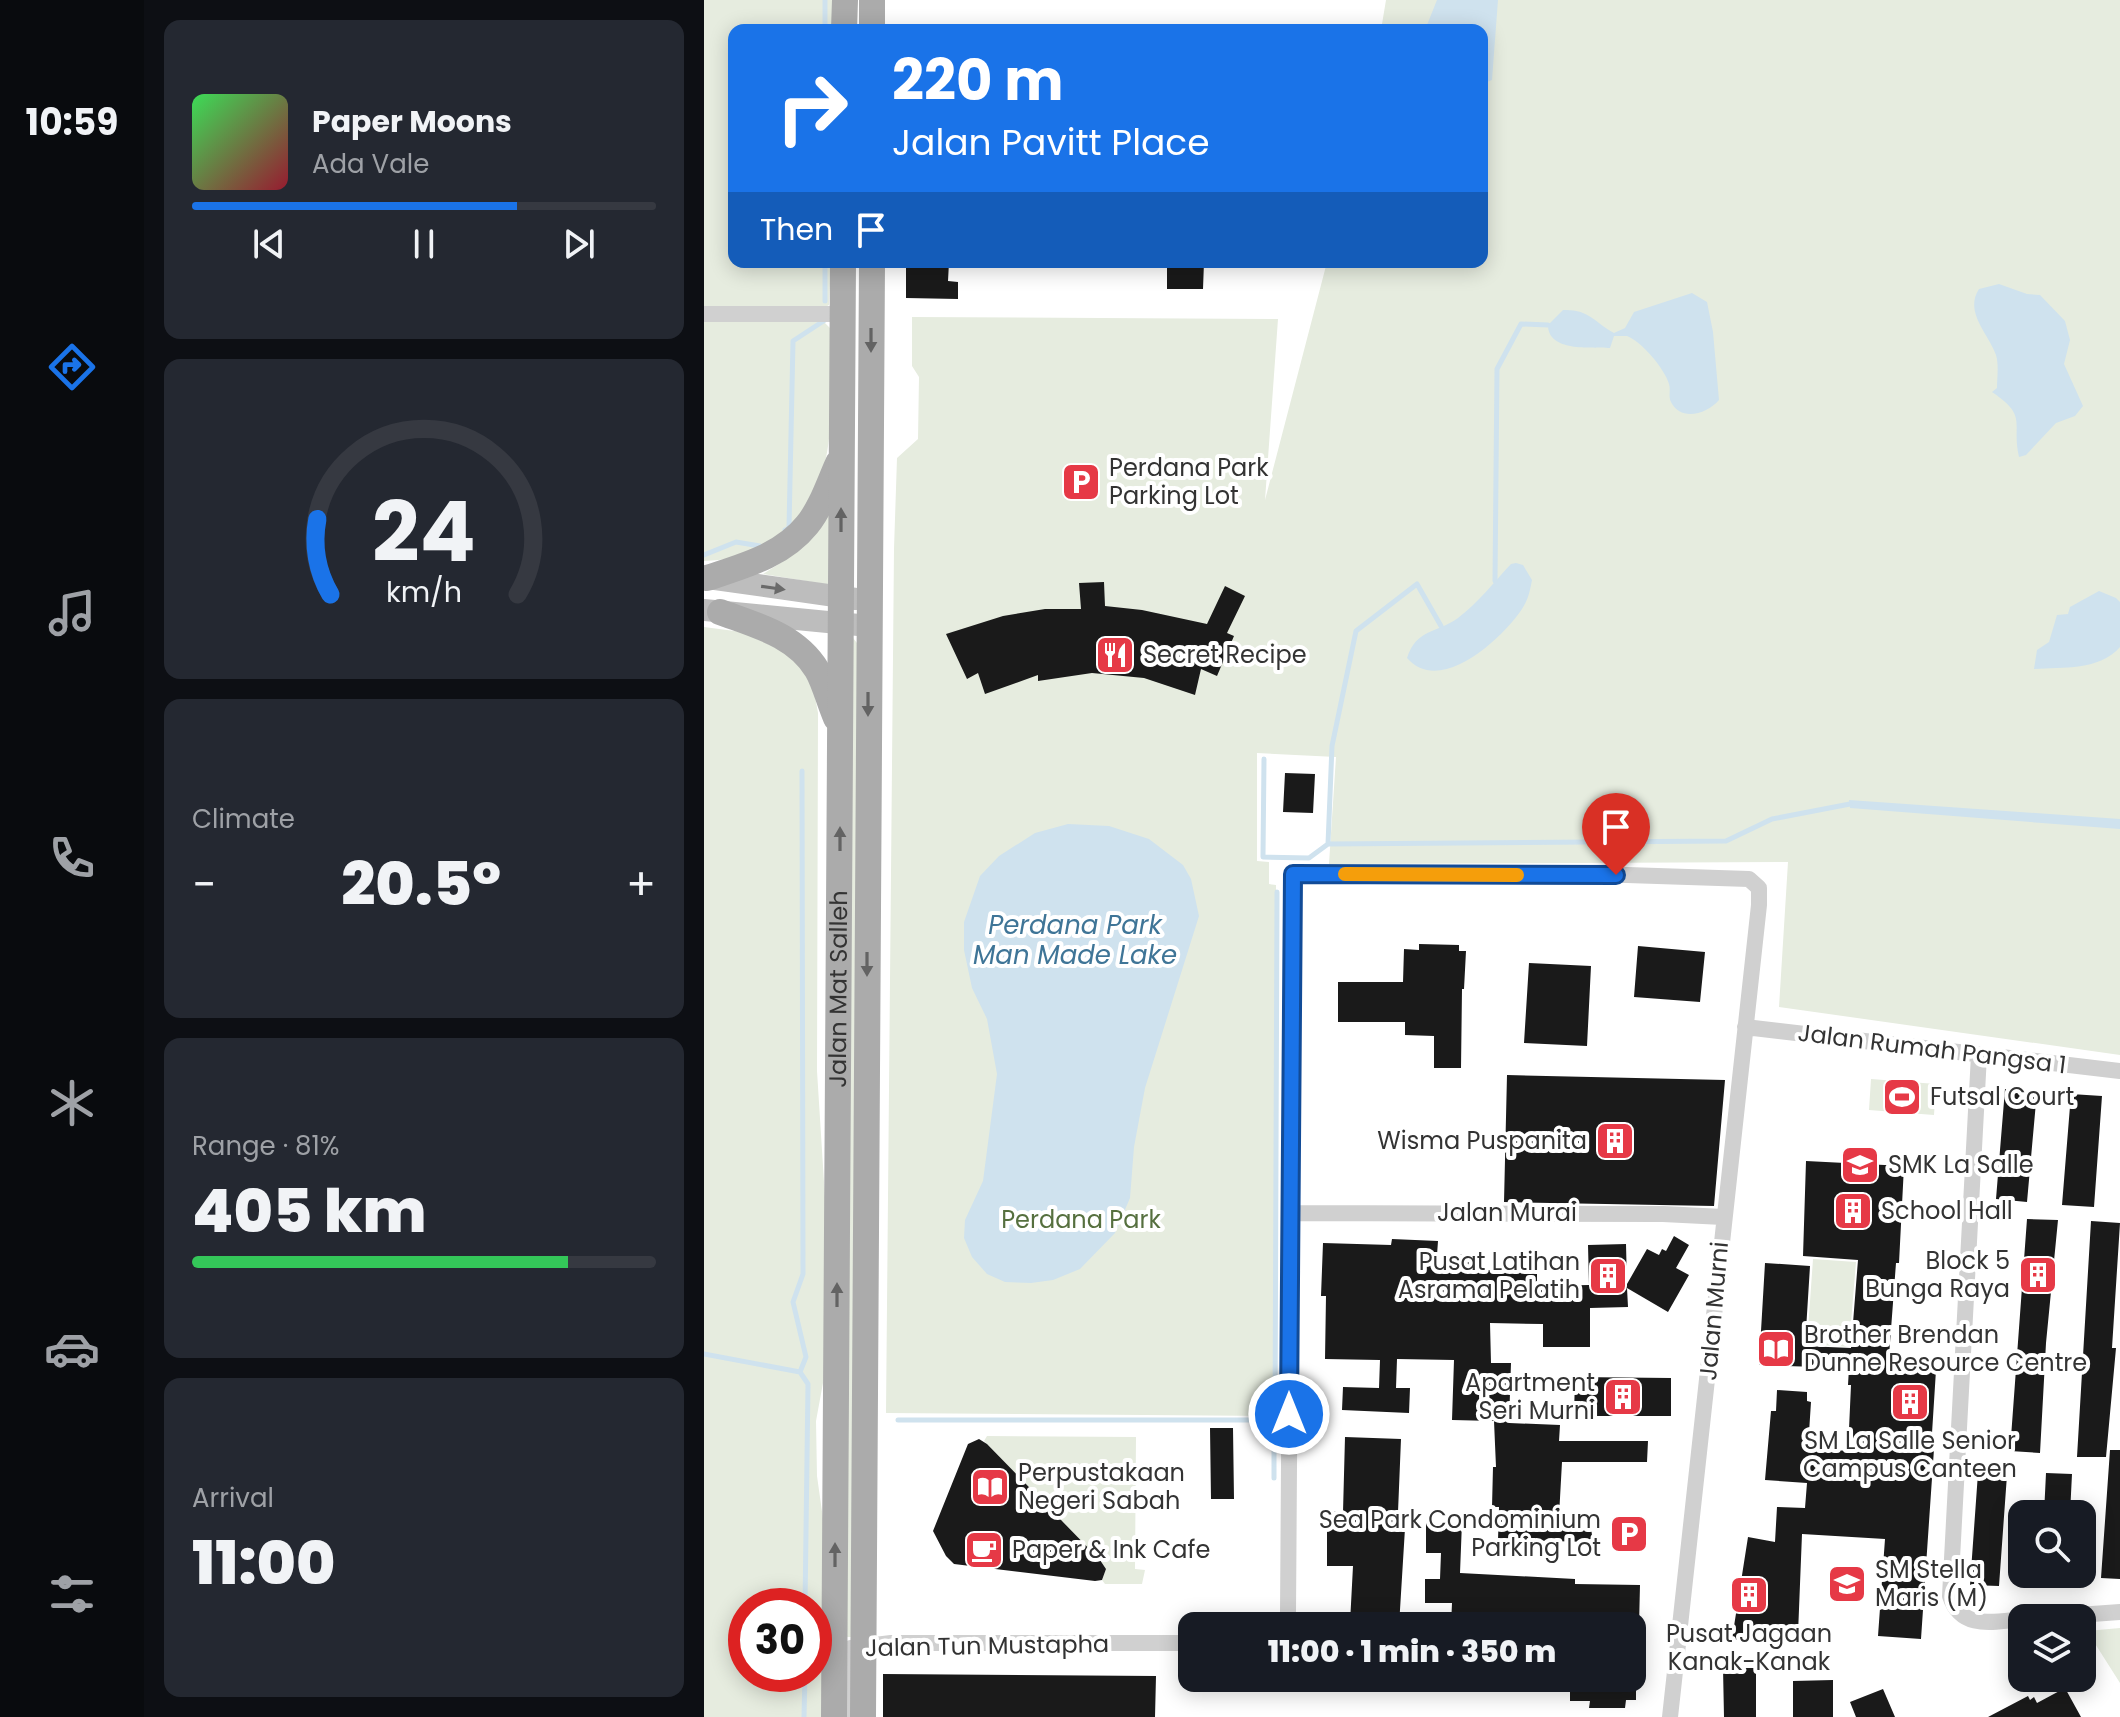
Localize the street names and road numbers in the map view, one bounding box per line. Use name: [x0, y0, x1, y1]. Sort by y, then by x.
street label: Jalan Mat Salleh: [821, 890, 855, 1088]
street label: Jalan Rumah Pangsa 1: [1796, 1016, 2068, 1081]
street label: Jalan Murai: [1437, 1196, 1577, 1229]
street label: Jalan Murni: [1691, 1240, 1736, 1382]
street label: Jalan Tun Mustapha: [865, 1627, 1109, 1664]

